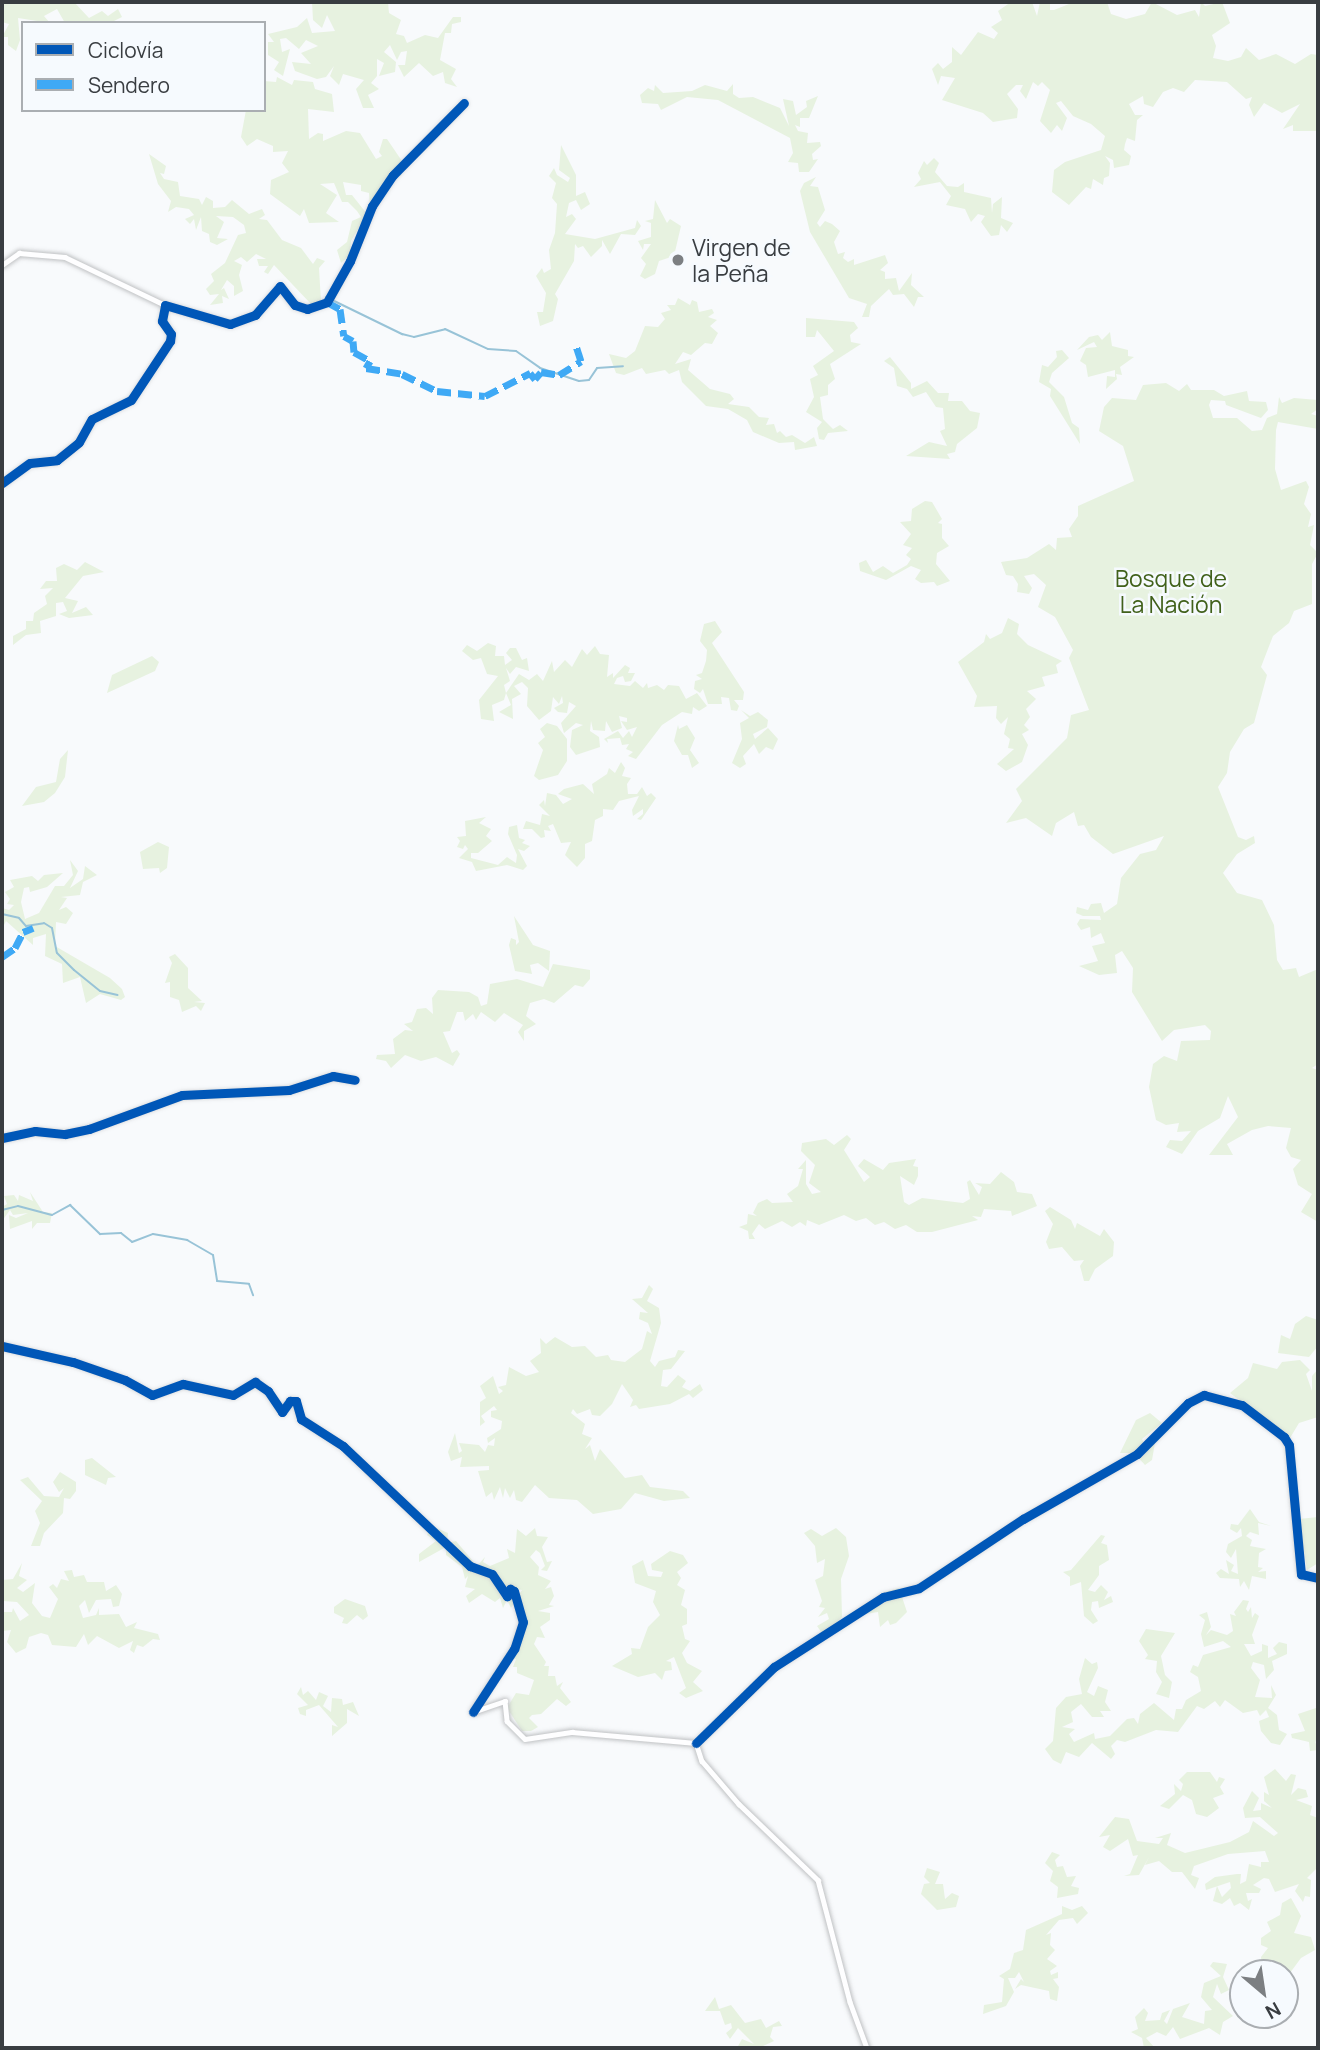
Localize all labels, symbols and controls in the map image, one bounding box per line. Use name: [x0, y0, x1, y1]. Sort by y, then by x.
legend: [21, 21, 266, 112]
text: Ciclovía: [88, 36, 163, 64]
text: Sendero: [88, 71, 170, 99]
place label: Virgen de la Peña: [692, 233, 791, 287]
marker: Virgen de la Peña: [670, 252, 686, 268]
park label: Bosque de La Nación: [1115, 564, 1227, 618]
north arrow: [1229, 1959, 1299, 2029]
text: N: [1261, 1996, 1285, 2025]

